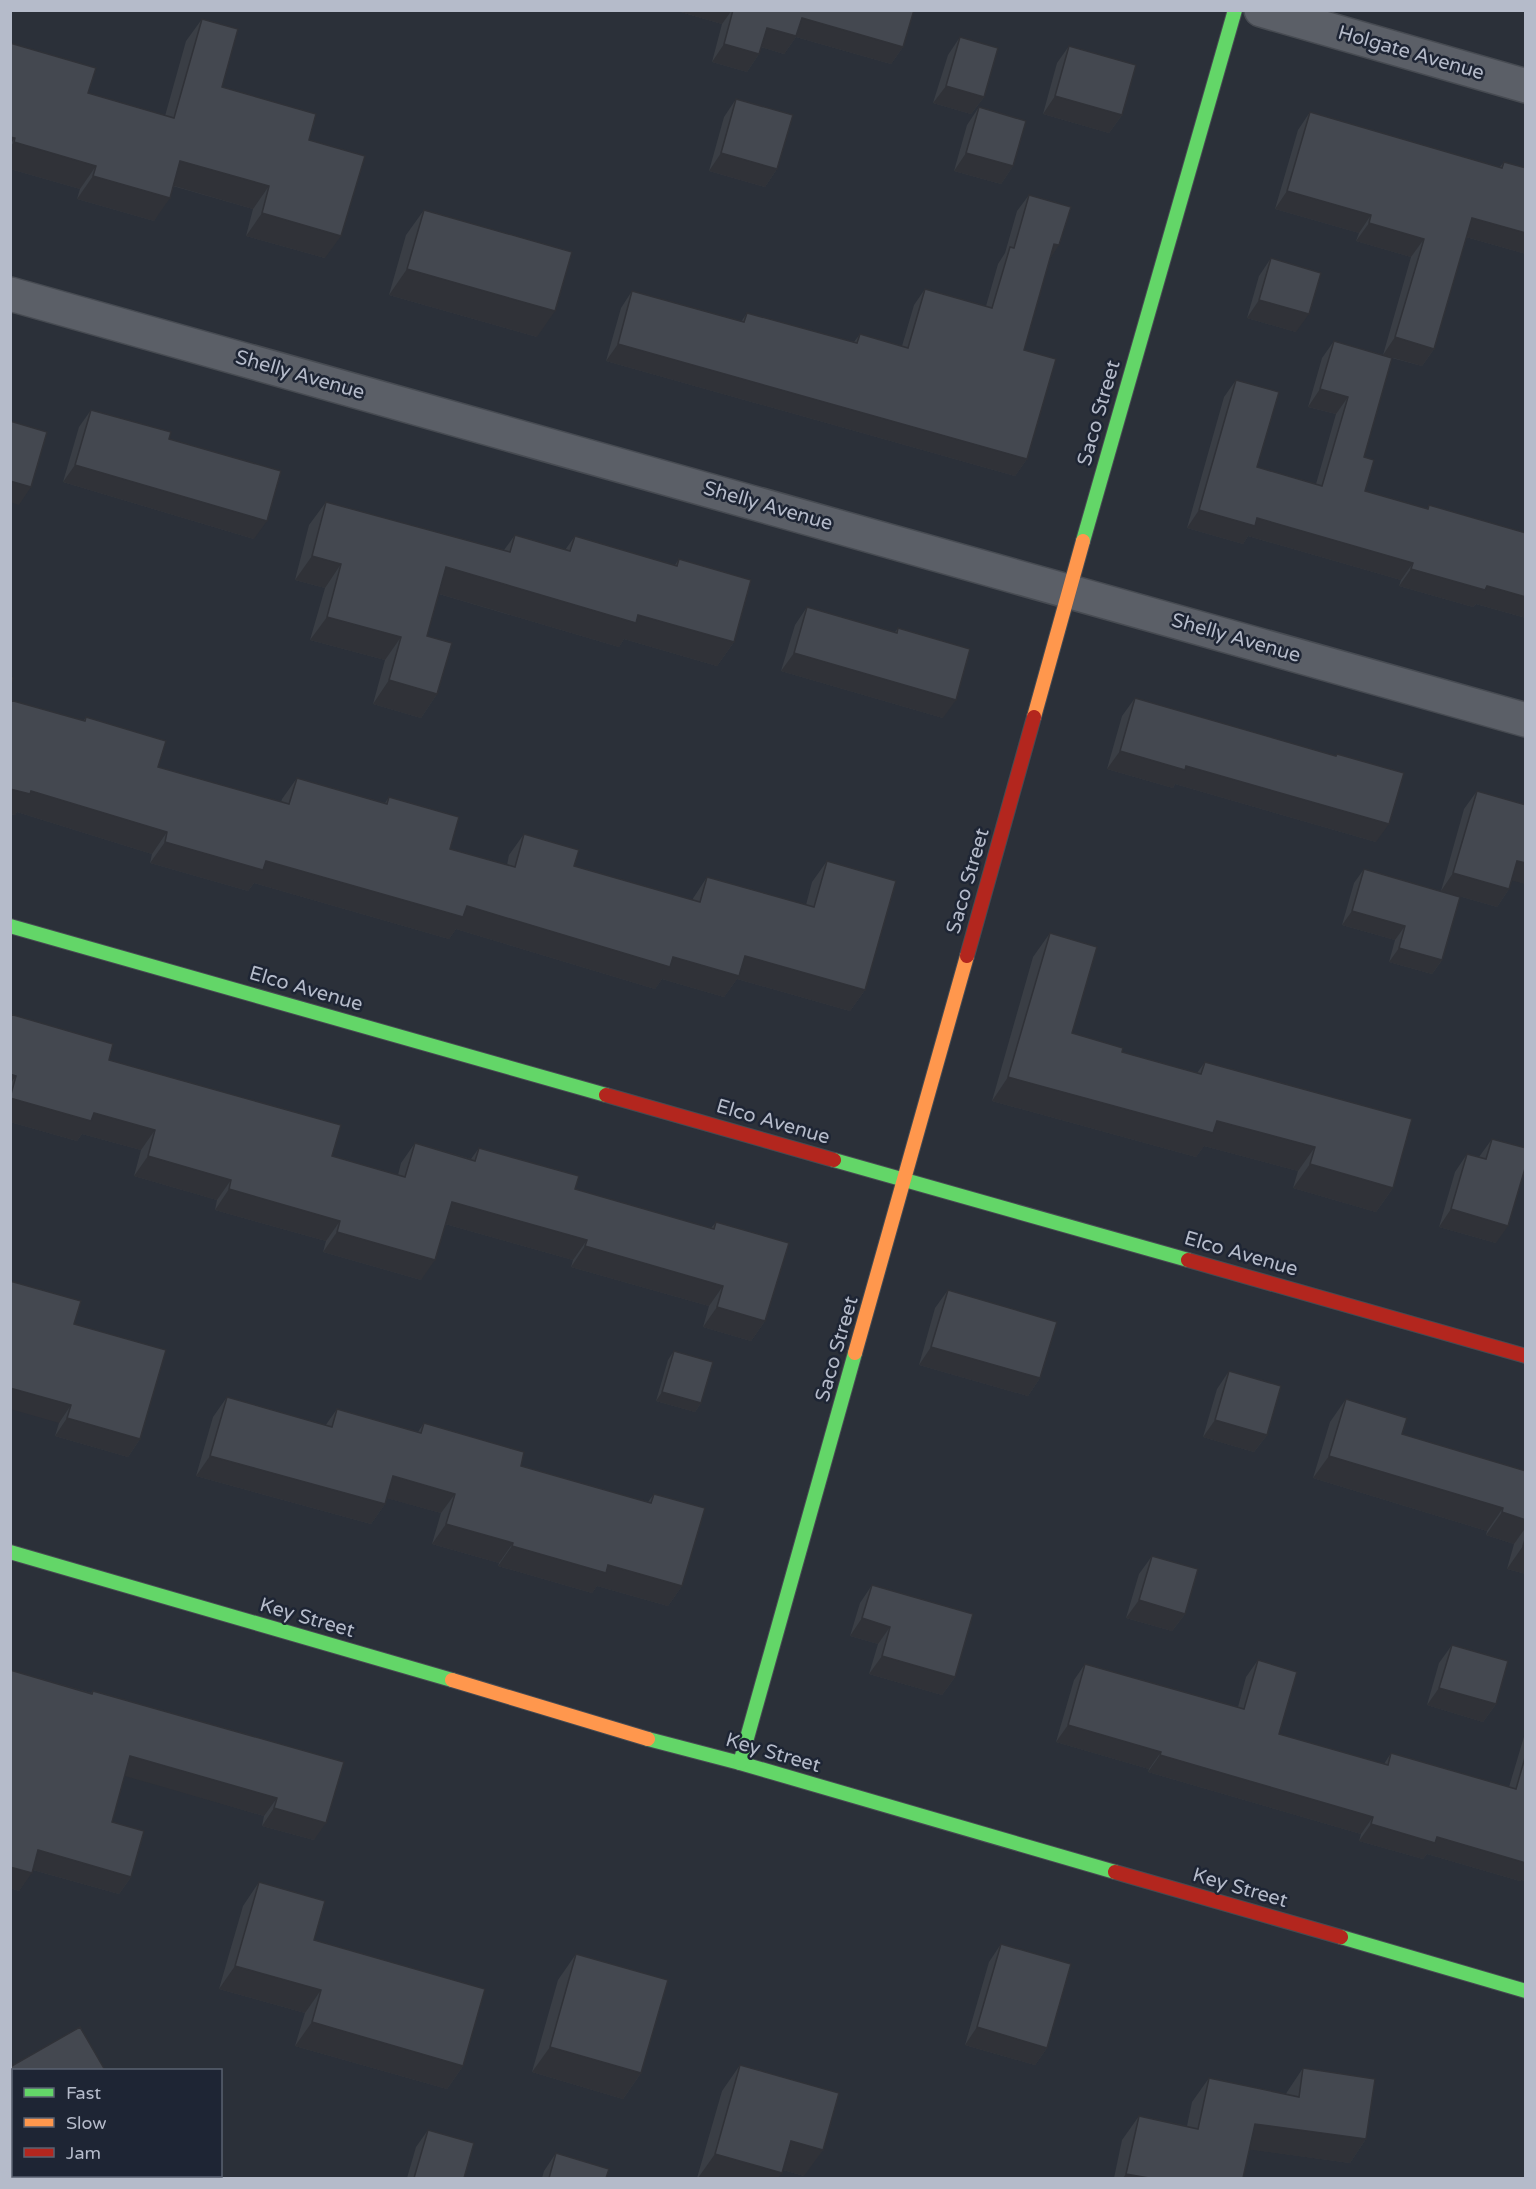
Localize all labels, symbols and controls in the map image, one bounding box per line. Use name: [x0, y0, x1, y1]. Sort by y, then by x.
street label: Holgate Avenue: [1335, 21, 1487, 85]
street label: Shelly Avenue: [233, 345, 367, 405]
street label: Saco Street: [1072, 357, 1126, 469]
street label: Shelly Avenue: [701, 476, 835, 536]
street label: Shelly Avenue: [1169, 608, 1303, 668]
street label: Saco Street: [941, 825, 995, 937]
street label: Elco Avenue: [246, 961, 366, 1017]
street label: Elco Avenue: [713, 1094, 833, 1150]
street label: Elco Avenue: [1181, 1226, 1301, 1282]
street label: Saco Street: [810, 1293, 864, 1405]
street label: Key Street: [257, 1593, 358, 1643]
street label: Key Street: [723, 1728, 824, 1778]
street label: Key Street: [1190, 1863, 1291, 1913]
legend: [12, 2069, 222, 2177]
text: Fast: [66, 2082, 101, 2104]
text: Slow: [66, 2112, 107, 2134]
text: Jam: [66, 2142, 101, 2164]

